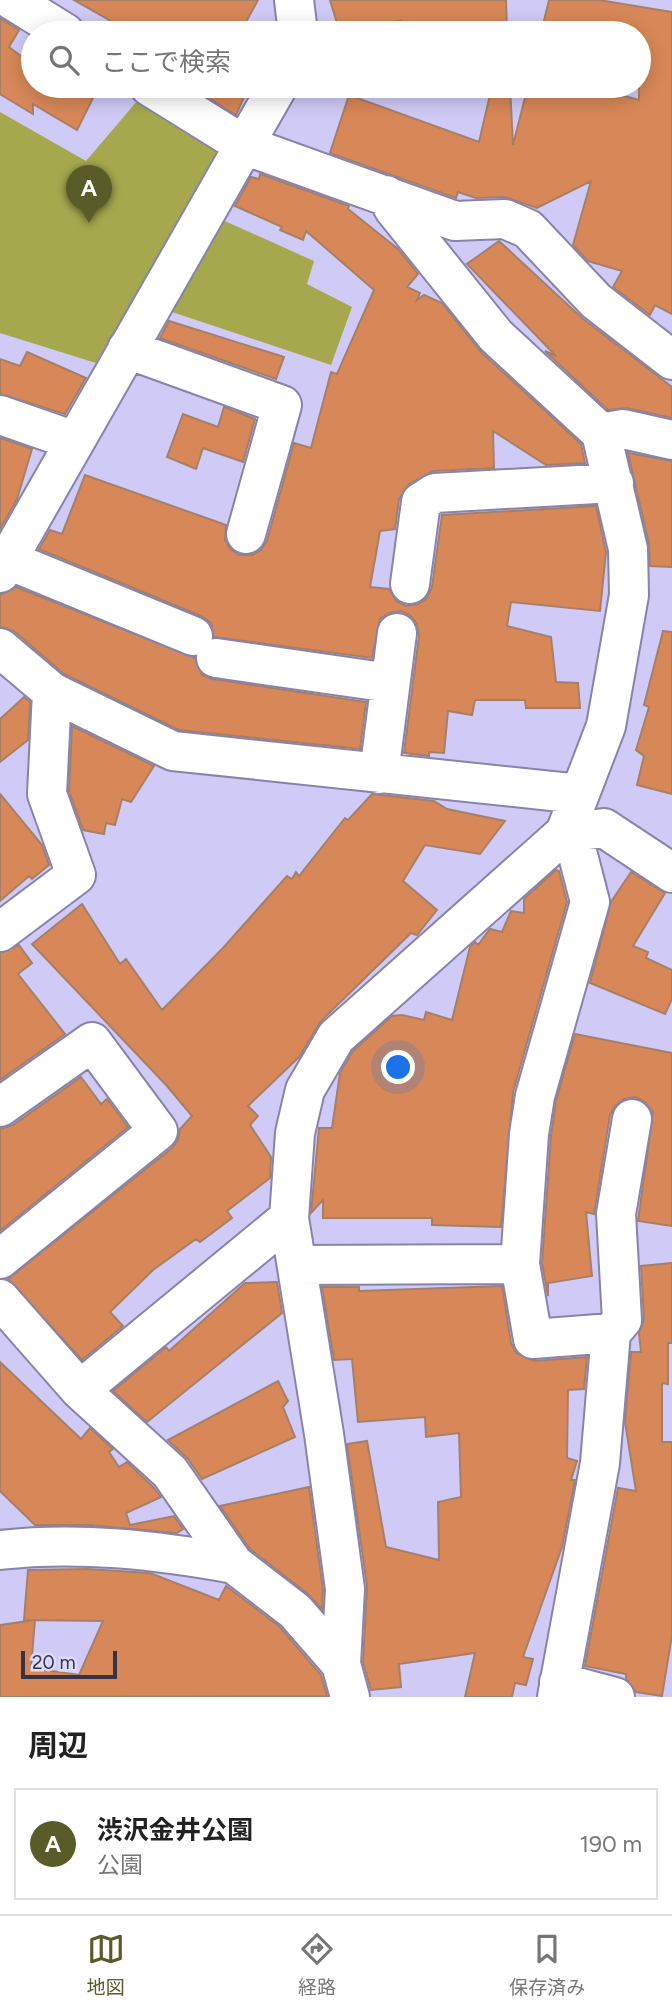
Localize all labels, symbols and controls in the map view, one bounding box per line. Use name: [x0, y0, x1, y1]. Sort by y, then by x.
search box: [21, 21, 651, 98]
icon: search: [45, 41, 83, 79]
text: ここで検索: [101, 46, 231, 78]
pin: A: [66, 165, 112, 223]
your location: [381, 1050, 415, 1084]
scale bar: [21, 1648, 117, 1680]
text: 20 m: [32, 1651, 76, 1674]
text: 周辺: [28, 1727, 88, 1764]
text: 渋沢金井公園: [97, 1814, 253, 1846]
text: A: [45, 1830, 61, 1858]
text: 190 m: [579, 1830, 642, 1858]
text: 公園: [97, 1851, 143, 1879]
tab: 地図: [87, 1930, 125, 1999]
tab: 経路: [298, 1930, 336, 1999]
tab: 保存済み: [509, 1930, 585, 1999]

